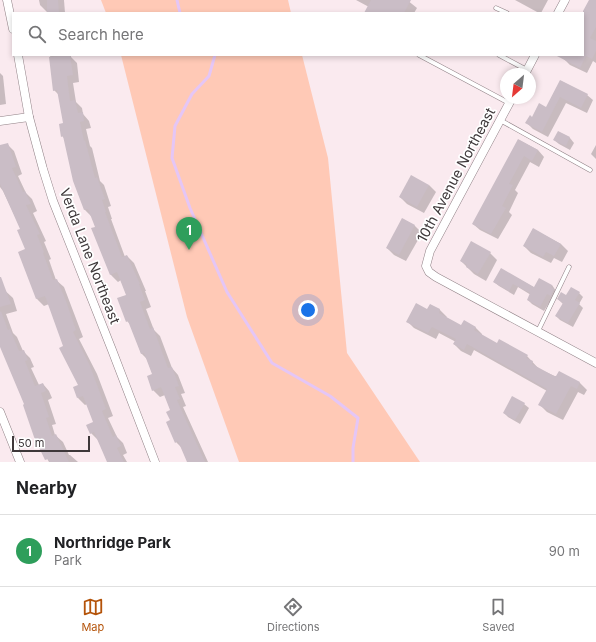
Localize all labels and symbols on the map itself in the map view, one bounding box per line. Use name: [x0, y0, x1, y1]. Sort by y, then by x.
north arrow: [500, 68, 536, 104]
street label: 10th Avenue Northeast: [413, 104, 498, 245]
street label: Verda Lane Northeast: [57, 186, 124, 327]
pin: 1: [176, 217, 202, 250]
your location: [298, 300, 318, 320]
scale bar: [12, 434, 90, 453]

